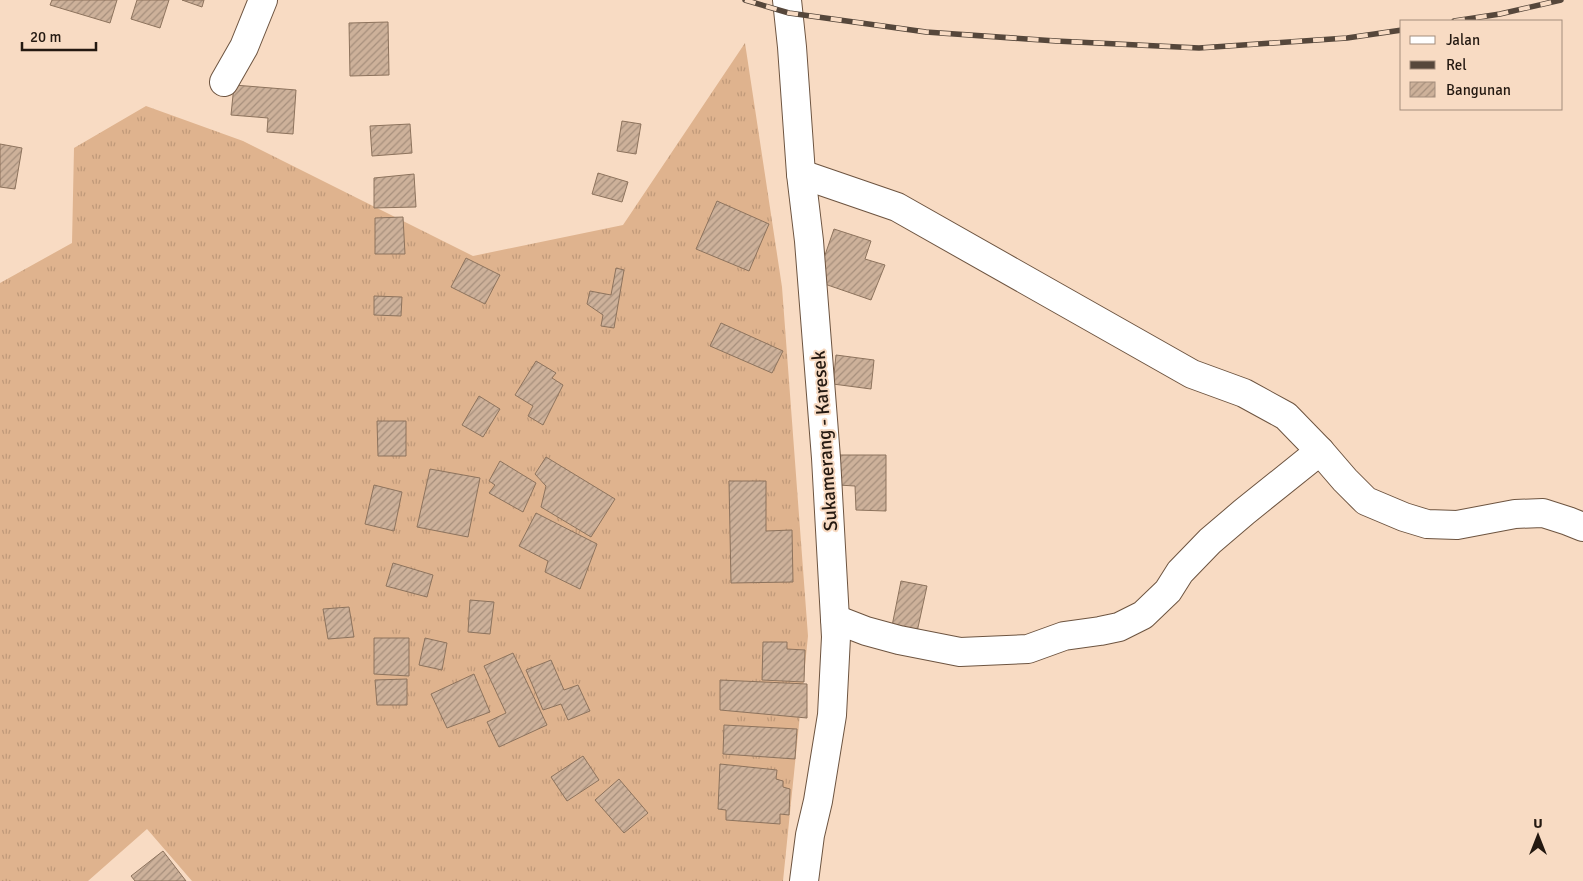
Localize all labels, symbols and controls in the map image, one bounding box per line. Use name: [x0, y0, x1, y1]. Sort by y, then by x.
scale bar: [22, 20, 96, 52]
legend: [1400, 20, 1563, 110]
text: 20 m: [30, 28, 61, 46]
text: Jalan: [1446, 31, 1480, 49]
text: Rel: [1446, 56, 1467, 74]
text: Bangunan: [1446, 81, 1511, 99]
street label: Sukamerang - Karesek: [807, 349, 843, 532]
north arrow: [1513, 811, 1563, 861]
text: U: [1533, 815, 1543, 832]

